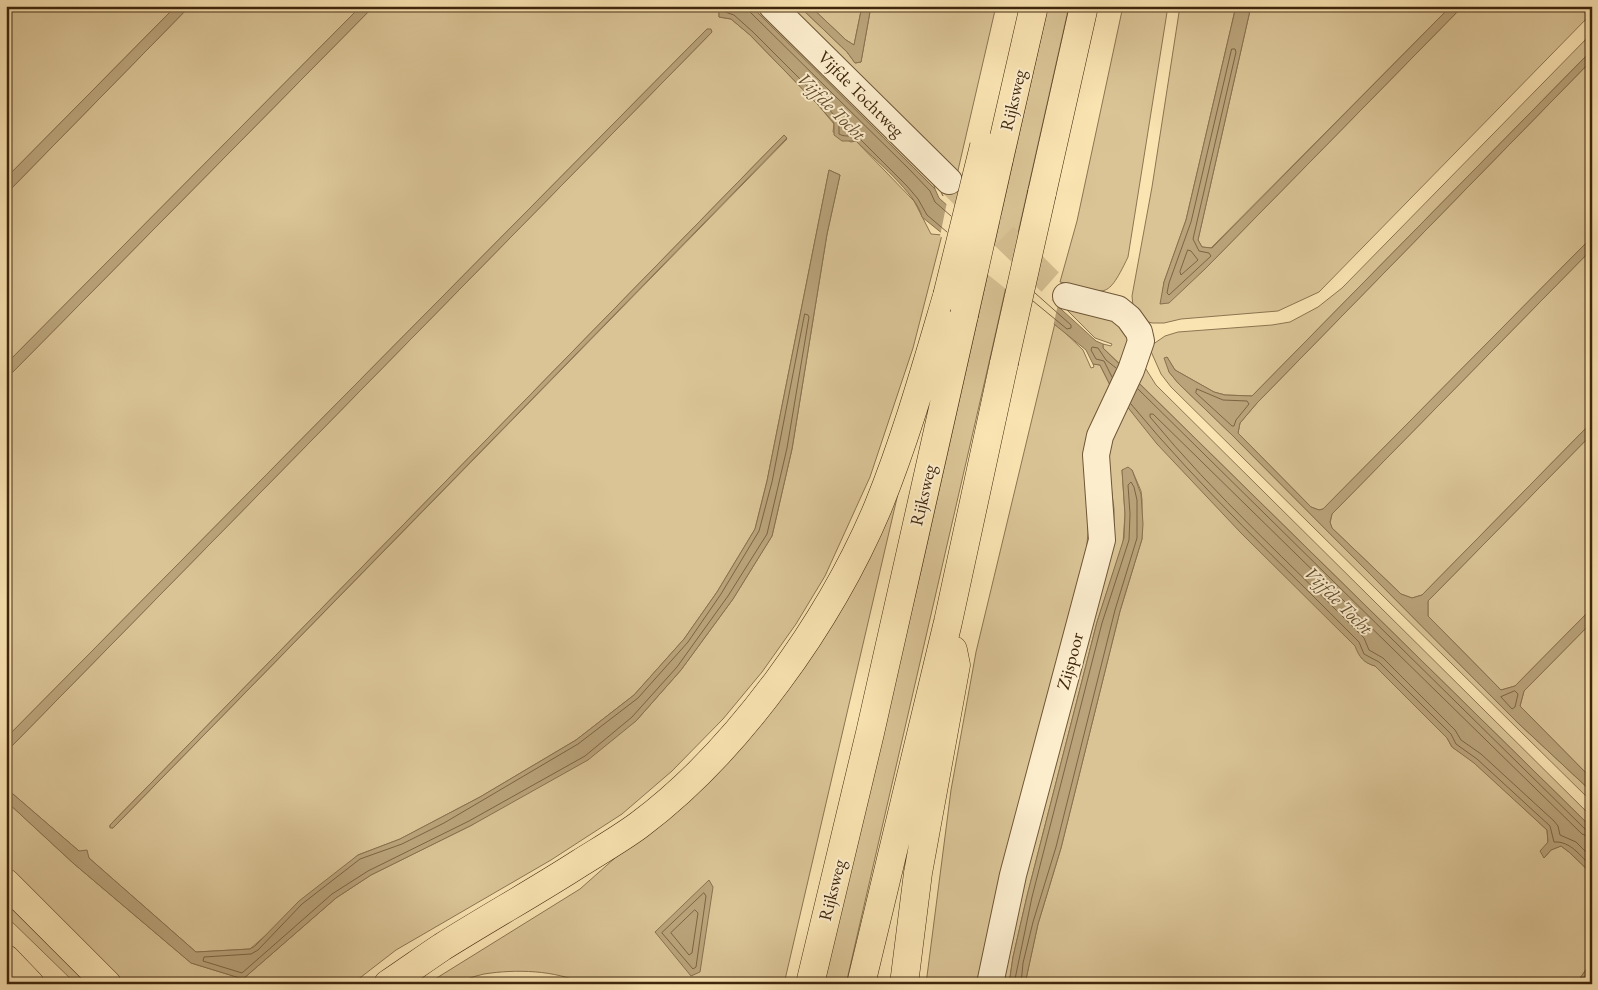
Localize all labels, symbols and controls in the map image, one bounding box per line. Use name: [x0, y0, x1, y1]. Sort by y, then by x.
street label: Vijfde Tochtweg: [813, 46, 909, 142]
water label: Vijfde Tocht: [793, 67, 871, 145]
street label: Rijksweg: [994, 67, 1031, 133]
street label: Rijksweg: [904, 462, 941, 528]
water label: Vijfde Tocht: [1299, 561, 1379, 641]
street label: Zijspoor: [1051, 630, 1088, 692]
street label: Rijksweg: [813, 857, 850, 923]

